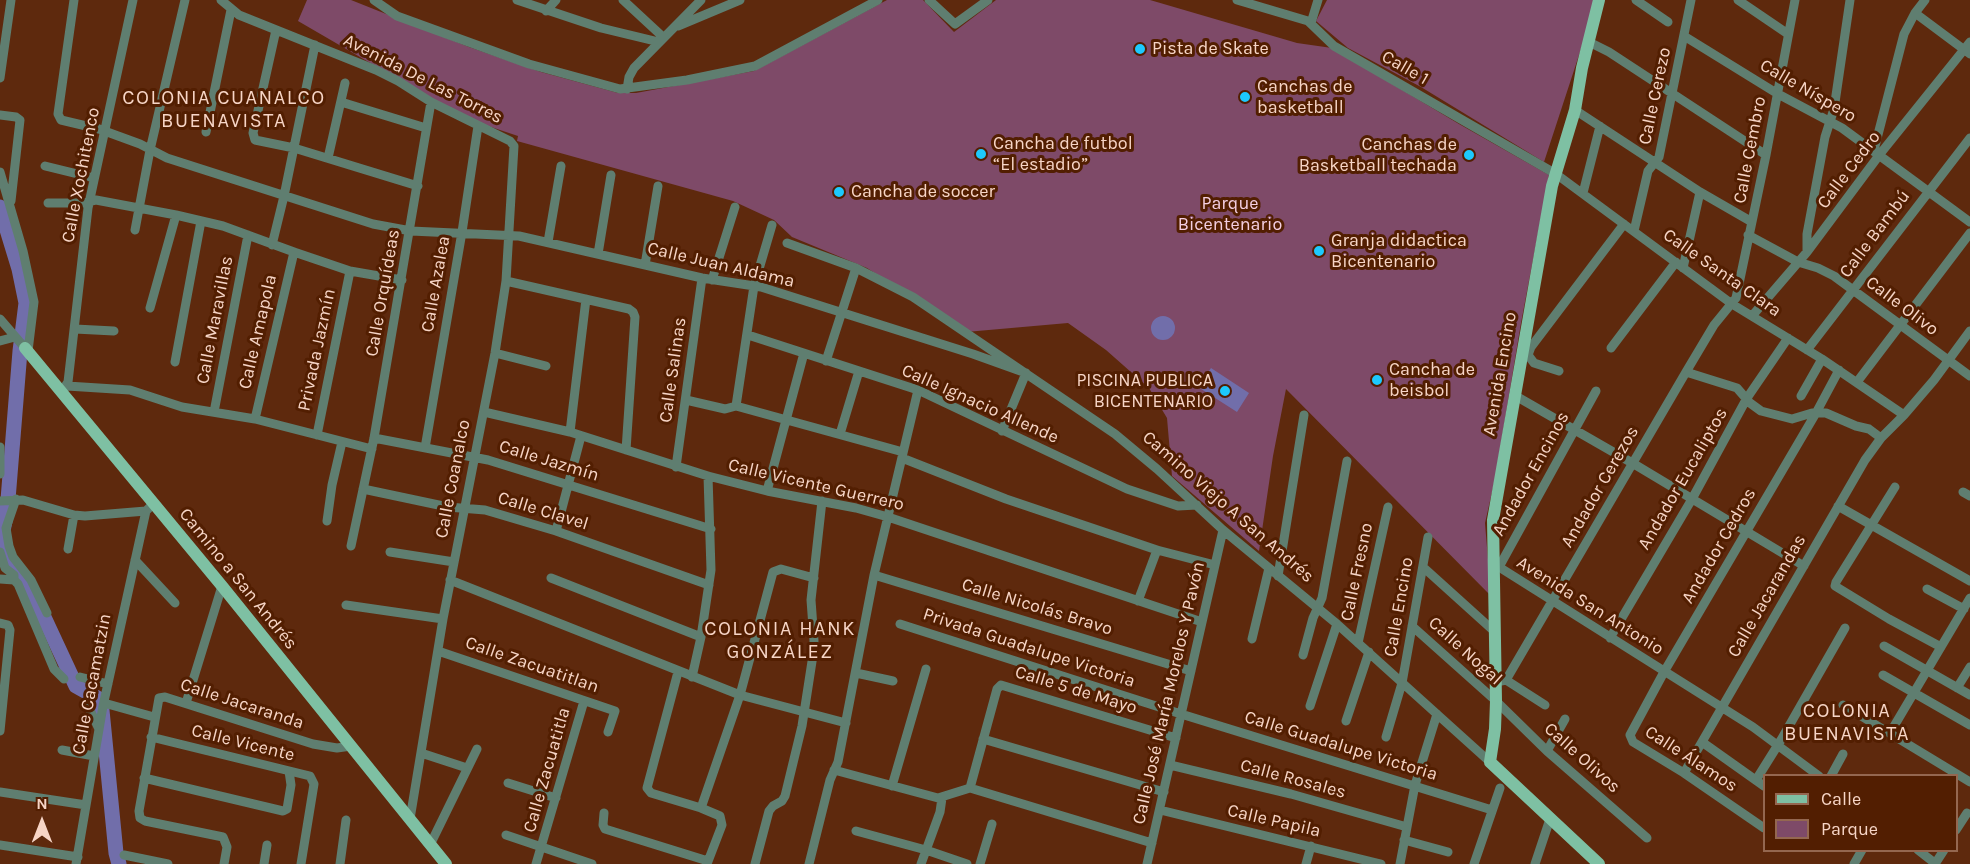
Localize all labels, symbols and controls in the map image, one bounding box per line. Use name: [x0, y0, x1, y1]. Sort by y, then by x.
street label: Avenida De Las Torres: [340, 29, 506, 129]
place label: Pista de Skate: [1152, 38, 1269, 60]
marker: Pista de Skate: [1133, 42, 1147, 56]
street label: Calle Cerezo: [1634, 45, 1676, 147]
street label: Calle 1: [1378, 46, 1432, 90]
street label: Calle Níspero: [1756, 55, 1860, 127]
place label: Canchas de basketball: [1257, 76, 1353, 118]
district label: COLONIA CUANALCO BUENAVISTA: [122, 86, 326, 133]
marker: Canchas de basketball: [1238, 90, 1252, 104]
street label: Calle Cembro: [1729, 95, 1771, 205]
street label: Calle Xochitenco: [57, 105, 105, 245]
street label: Calle Cedro: [1813, 127, 1885, 213]
place label: Cancha de futbol “El estadio”: [993, 133, 1133, 176]
place label: Canchas de Basketball techada: [1299, 134, 1457, 176]
marker: Cancha de futbol “El estadio”: [974, 147, 988, 161]
marker: Canchas de Basketball techada: [1462, 148, 1476, 162]
place label: Cancha de soccer: [851, 181, 995, 203]
marker: Cancha de soccer: [832, 185, 846, 199]
street label: Calle Bambú: [1835, 186, 1915, 282]
park label: Parque Bicentenario: [1178, 193, 1282, 236]
street label: Calle Santa Clara: [1659, 224, 1785, 322]
street label: Calle Orquídeas: [361, 228, 405, 358]
place label: Granja didactica Bicentenario: [1331, 230, 1467, 272]
street label: Calle Azalea: [417, 234, 455, 334]
street label: Calle Juan Aldama: [645, 238, 797, 292]
marker: Granja didactica Bicentenario: [1312, 244, 1326, 258]
street label: Calle Maravillas: [192, 254, 238, 386]
street label: Calle Olivo: [1861, 272, 1943, 340]
street label: Calle Amapola: [234, 273, 282, 391]
street label: Privada Jazmín: [294, 287, 340, 413]
street label: Avenida Encino: [1478, 310, 1522, 438]
street label: Calle Salinas: [655, 316, 691, 424]
place label: Cancha de beisbol: [1389, 359, 1475, 401]
street label: Calle Ignacio Allende: [898, 360, 1062, 448]
place label: PISCINA PUBLICA BICENTENARIO: [1076, 370, 1213, 412]
marker: Cancha de beisbol: [1370, 373, 1384, 387]
marker: PISCINA PUBLICA BICENTENARIO: [1218, 384, 1232, 398]
street label: Andador Eucaliptos: [1634, 404, 1732, 554]
street label: Andador Encinos: [1488, 408, 1574, 540]
street label: Calle Coanalco: [431, 418, 475, 540]
street label: Andador Cerezos: [1556, 422, 1644, 552]
street label: Camino Viejo A San Andrés: [1138, 427, 1318, 587]
street label: Calle Jazmín: [496, 436, 602, 486]
street label: Calle Vicente Guerrero: [726, 454, 906, 516]
street label: Andador Cedros: [1677, 484, 1761, 608]
street label: Calle Clavel: [495, 487, 591, 535]
street label: Camino a San Andrés: [174, 504, 302, 654]
street label: Calle Fresno: [1336, 521, 1378, 623]
street label: Calle Jacarandas: [1723, 531, 1811, 661]
street label: Avenida San Antonio: [1513, 552, 1667, 660]
street label: Calle Encino: [1380, 555, 1418, 659]
street label: Calle José María Morelos Y Pavón: [1128, 559, 1210, 827]
street label: Calle Nicolás Bravo: [959, 574, 1115, 640]
street label: Privada Guadalupe Victoria: [920, 603, 1138, 693]
street label: Calle Cacamatzin: [68, 612, 116, 756]
street label: Calle Nogal: [1424, 612, 1506, 690]
district label: COLONIA HANK GONZÁLEZ: [704, 617, 856, 664]
street label: Calle Zacuatitlan: [462, 632, 602, 698]
street label: Calle 5 de Mayo: [1012, 661, 1140, 719]
street label: Calle Jacaranda: [177, 674, 307, 734]
district label: COLONIA BUENAVISTA: [1784, 699, 1910, 746]
street label: Calle Zacuatitla: [519, 705, 575, 835]
street label: Calle Guadalupe Victoria: [1242, 706, 1440, 786]
street label: Calle Olivos: [1540, 718, 1624, 798]
street label: Calle Vicente: [189, 720, 297, 766]
street label: Calle Álamos: [1641, 721, 1741, 797]
street label: Calle Rosales: [1238, 755, 1348, 803]
legend: [1763, 774, 1958, 852]
text: Calle: [1821, 788, 1861, 810]
north arrow: [12, 792, 72, 852]
text: N: [36, 794, 48, 813]
street label: Calle Papila: [1225, 800, 1323, 842]
text: Parque: [1821, 818, 1878, 840]

